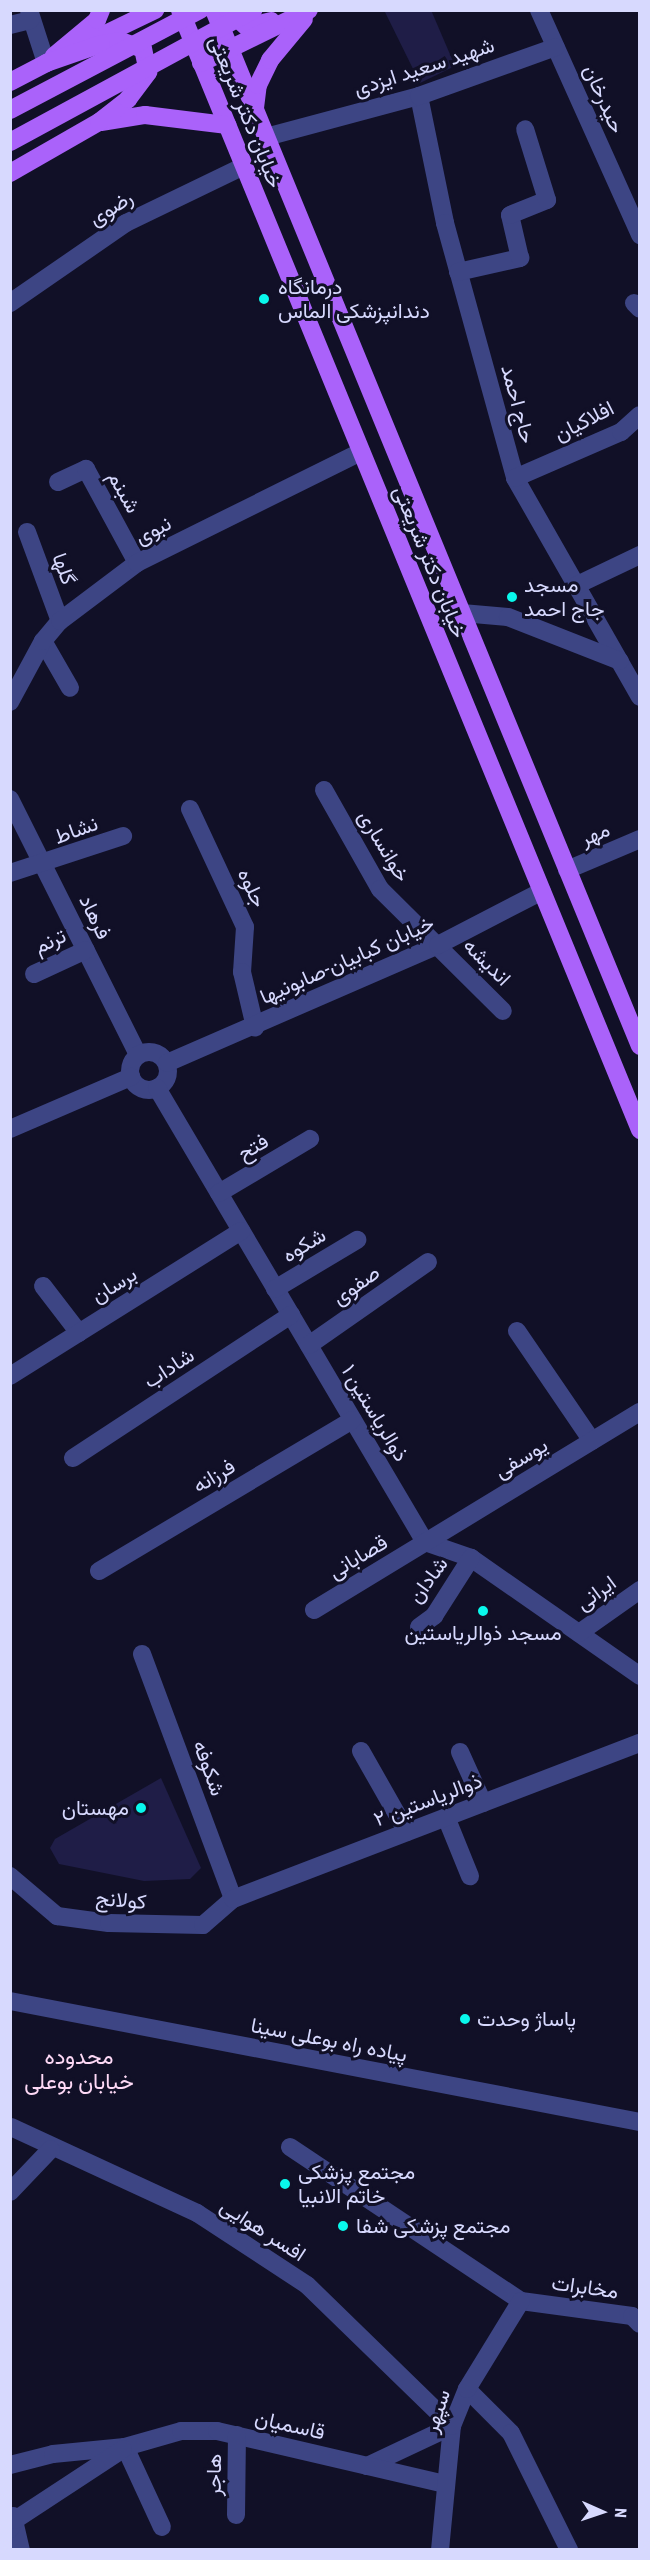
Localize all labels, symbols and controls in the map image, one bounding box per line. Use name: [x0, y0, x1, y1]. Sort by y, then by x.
street label: خیابان دکتر شریعتی: [204, 32, 288, 192]
street label: شهید سعید ایزدی: [351, 32, 497, 102]
street label: حیدرخان: [578, 61, 630, 137]
street label: رضوی: [84, 185, 138, 231]
place label: درمانگاه دندانپزشکی الماس: [278, 274, 430, 324]
marker: درمانگاه دندانپزشکی الماس: [255, 290, 273, 308]
street label: حاج احمد: [495, 362, 541, 446]
street label: افلاکیان: [550, 395, 618, 447]
street label: شبنم: [102, 467, 146, 517]
street label: خیابان دکتر شریعتی: [388, 482, 472, 642]
street label: نبوی: [131, 510, 175, 550]
street label: گلها: [47, 550, 81, 588]
place label: مسجد جاج احمد: [524, 572, 605, 622]
marker: مسجد جاج احمد: [505, 590, 519, 604]
street label: خوانساری: [353, 805, 415, 887]
street label: نشاط: [51, 811, 101, 849]
street label: مهر: [576, 817, 614, 851]
street label: جلوه: [232, 865, 272, 911]
street label: فرهاد: [74, 891, 116, 943]
street label: خیابان کبابیان-صابونیها: [256, 910, 438, 1010]
street label: ترنم: [30, 923, 70, 959]
street label: اندیشه: [458, 933, 516, 991]
street label: فتح: [233, 1128, 273, 1166]
street label: شکوه: [278, 1222, 330, 1268]
street label: صفوی: [327, 1260, 385, 1310]
street label: برسان: [87, 1261, 141, 1309]
street label: شاداب: [139, 1342, 199, 1394]
street label: ذوالریاستین ۱: [336, 1360, 414, 1466]
street label: یوسفی: [490, 1432, 552, 1484]
street label: فرزانه: [188, 1454, 240, 1498]
street label: قصابانی: [324, 1530, 392, 1584]
street label: شادان: [403, 1552, 453, 1608]
street label: ایرانی: [571, 1570, 621, 1616]
marker: مسجد ذوالریاستین: [476, 1604, 490, 1618]
place label: مسجد ذوالریاستین: [404, 1620, 562, 1646]
street label: شکوفه: [187, 1737, 231, 1799]
street label: ذوالریاستین ۲: [370, 1768, 486, 1832]
place label: مهستان: [62, 1795, 129, 1821]
marker: مهستان: [134, 1801, 148, 1815]
street label: کولانج: [94, 1885, 148, 1915]
place label: پاساژ وحدت: [477, 2006, 576, 2032]
street label: پیاده راه بوعلی سینا: [249, 2012, 409, 2068]
marker: پاساژ وحدت: [458, 2012, 472, 2026]
district label: محدوده خیابان بوعلی: [24, 2043, 134, 2094]
place label: مجتمع پزشکی خاتم الانبیا: [298, 2159, 415, 2209]
marker: مجتمع پزشکی خاتم الانبیا: [276, 2175, 294, 2193]
street label: افسر هوایی: [215, 2193, 311, 2267]
place label: مجتمع پزشکی شفا: [356, 2213, 510, 2239]
marker: مجتمع پزشکی شفا: [334, 2217, 352, 2235]
street label: مخابرات: [550, 2270, 620, 2304]
street label: سپهر: [418, 2386, 456, 2436]
street label: قاسمیان: [253, 2405, 327, 2445]
street label: هاجر: [201, 2454, 227, 2496]
north arrow: [572, 2482, 632, 2542]
text: N: [611, 2508, 630, 2518]

